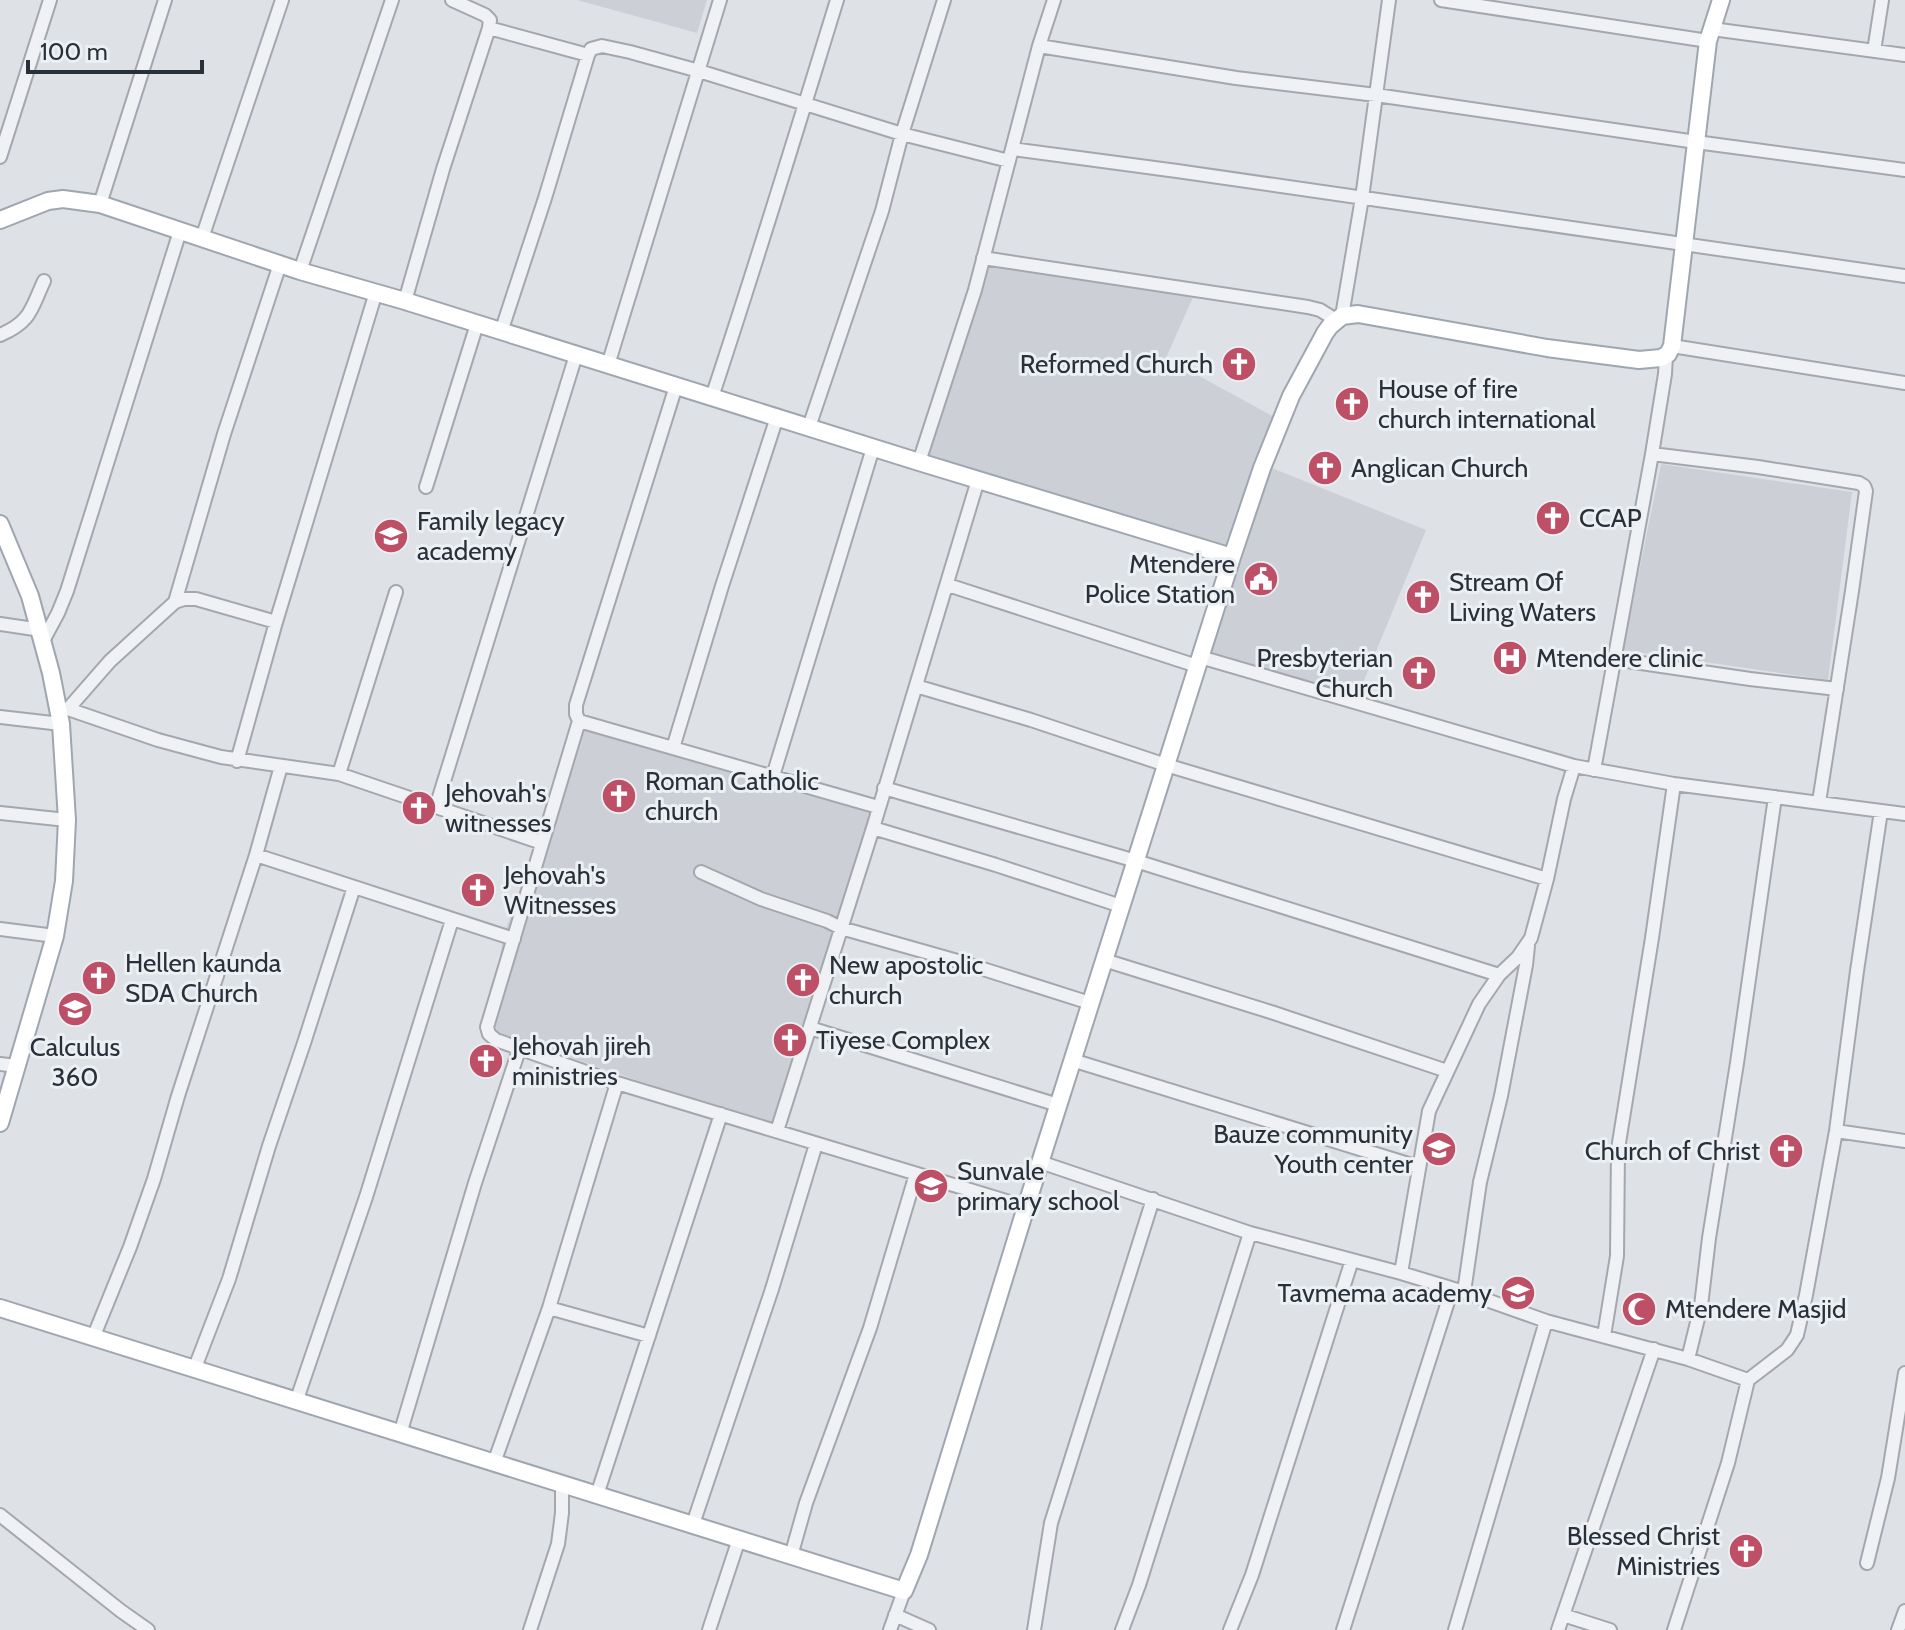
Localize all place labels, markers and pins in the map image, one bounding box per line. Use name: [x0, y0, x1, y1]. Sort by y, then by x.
church icon: Reformed Church: [1220, 345, 1258, 383]
place label: Reformed Church: [1020, 348, 1213, 380]
place label: House of fire church international: [1378, 373, 1596, 435]
church icon: House of fire church international: [1333, 385, 1371, 423]
church icon: Anglican Church: [1306, 449, 1344, 487]
place label: Anglican Church: [1351, 452, 1528, 484]
church icon: CCAP: [1534, 499, 1572, 537]
place label: CCAP: [1579, 502, 1642, 534]
place label: Family legacy academy: [417, 505, 565, 567]
school or university icon: Family legacy academy: [372, 517, 410, 555]
place label: Mtendere Police Station: [1085, 548, 1235, 610]
public building icon: Mtendere Police Station: [1242, 560, 1280, 598]
place label: Stream Of Living Waters: [1449, 566, 1596, 628]
church icon: Stream Of Living Waters: [1404, 578, 1442, 616]
hospital icon: Mtendere clinic: [1491, 639, 1529, 677]
place label: Presbyterian Church: [1256, 642, 1393, 704]
place label: Mtendere clinic: [1536, 642, 1703, 674]
church icon: Presbyterian Church: [1400, 654, 1438, 692]
place label: Roman Catholic church: [645, 765, 819, 827]
place label: Jehovah's witnesses: [444, 777, 552, 839]
church icon: Roman Catholic church: [600, 777, 638, 815]
church icon: Jehovah's witnesses: [400, 789, 438, 827]
place label: Jehovah's Witnesses: [503, 859, 616, 921]
church icon: Jehovah's Witnesses: [459, 871, 497, 909]
place label: Hellen kaunda SDA Church: [125, 947, 282, 1009]
place label: New apostolic church: [829, 949, 984, 1011]
church icon: Hellen kaunda SDA Church: [80, 959, 118, 997]
church icon: New apostolic church: [784, 961, 822, 999]
school or university icon: Calculus 360: [56, 990, 94, 1028]
church icon: Tiyese Complex: [771, 1021, 809, 1059]
place label: Tiyese Complex: [816, 1024, 991, 1056]
place label: Jehovah jireh ministries: [511, 1030, 651, 1092]
place label: Calculus 360: [30, 1031, 120, 1093]
church icon: Jehovah jireh ministries: [467, 1042, 505, 1080]
place label: Bauze community Youth center: [1213, 1118, 1414, 1180]
school or university icon: Bauze community Youth center: [1420, 1130, 1458, 1168]
church icon: Church of Christ: [1767, 1132, 1805, 1170]
place label: Church of Christ: [1585, 1135, 1760, 1167]
place label: Sunvale primary school: [957, 1155, 1119, 1217]
school or university icon: Sunvale primary school: [912, 1167, 950, 1205]
school or university icon: Tavmema academy: [1499, 1274, 1537, 1312]
place label: Tavmema academy: [1278, 1277, 1492, 1309]
mosque icon: Mtendere Masjid: [1620, 1290, 1658, 1328]
place label: Mtendere Masjid: [1665, 1293, 1847, 1325]
place label: Blessed Christ Ministries: [1567, 1520, 1720, 1582]
church icon: Blessed Christ Ministries: [1727, 1532, 1765, 1570]

